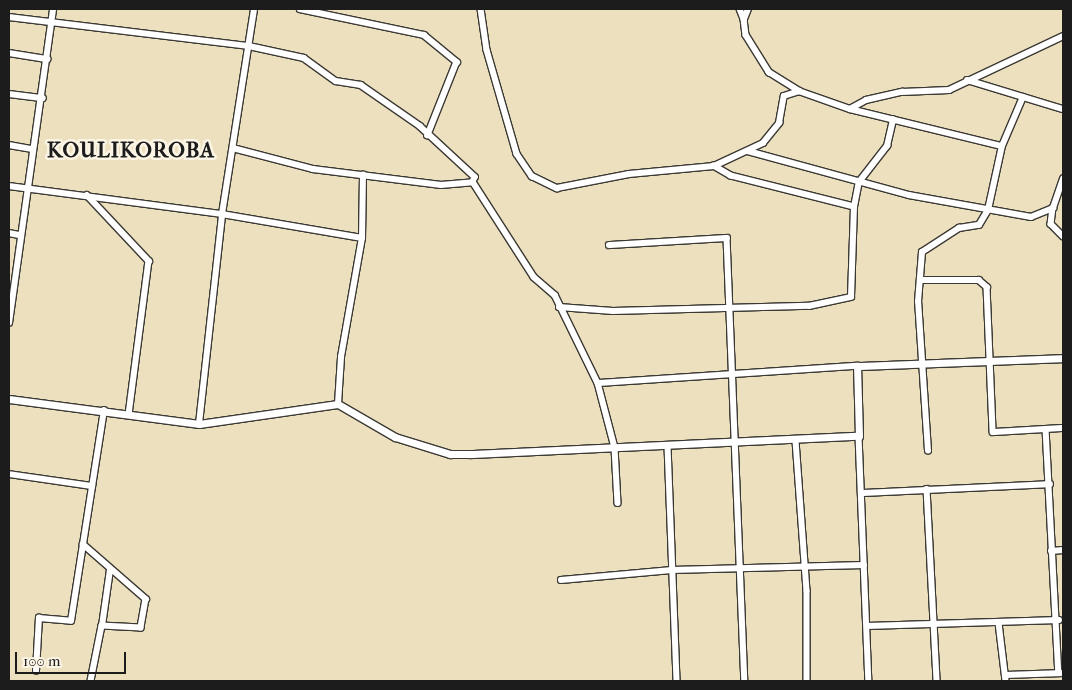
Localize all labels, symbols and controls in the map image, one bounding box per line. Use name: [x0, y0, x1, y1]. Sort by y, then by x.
district label: KOULIKOROBA: [46, 137, 216, 163]
scale bar: [18, 642, 129, 674]
text: 100 m: [23, 652, 61, 670]

